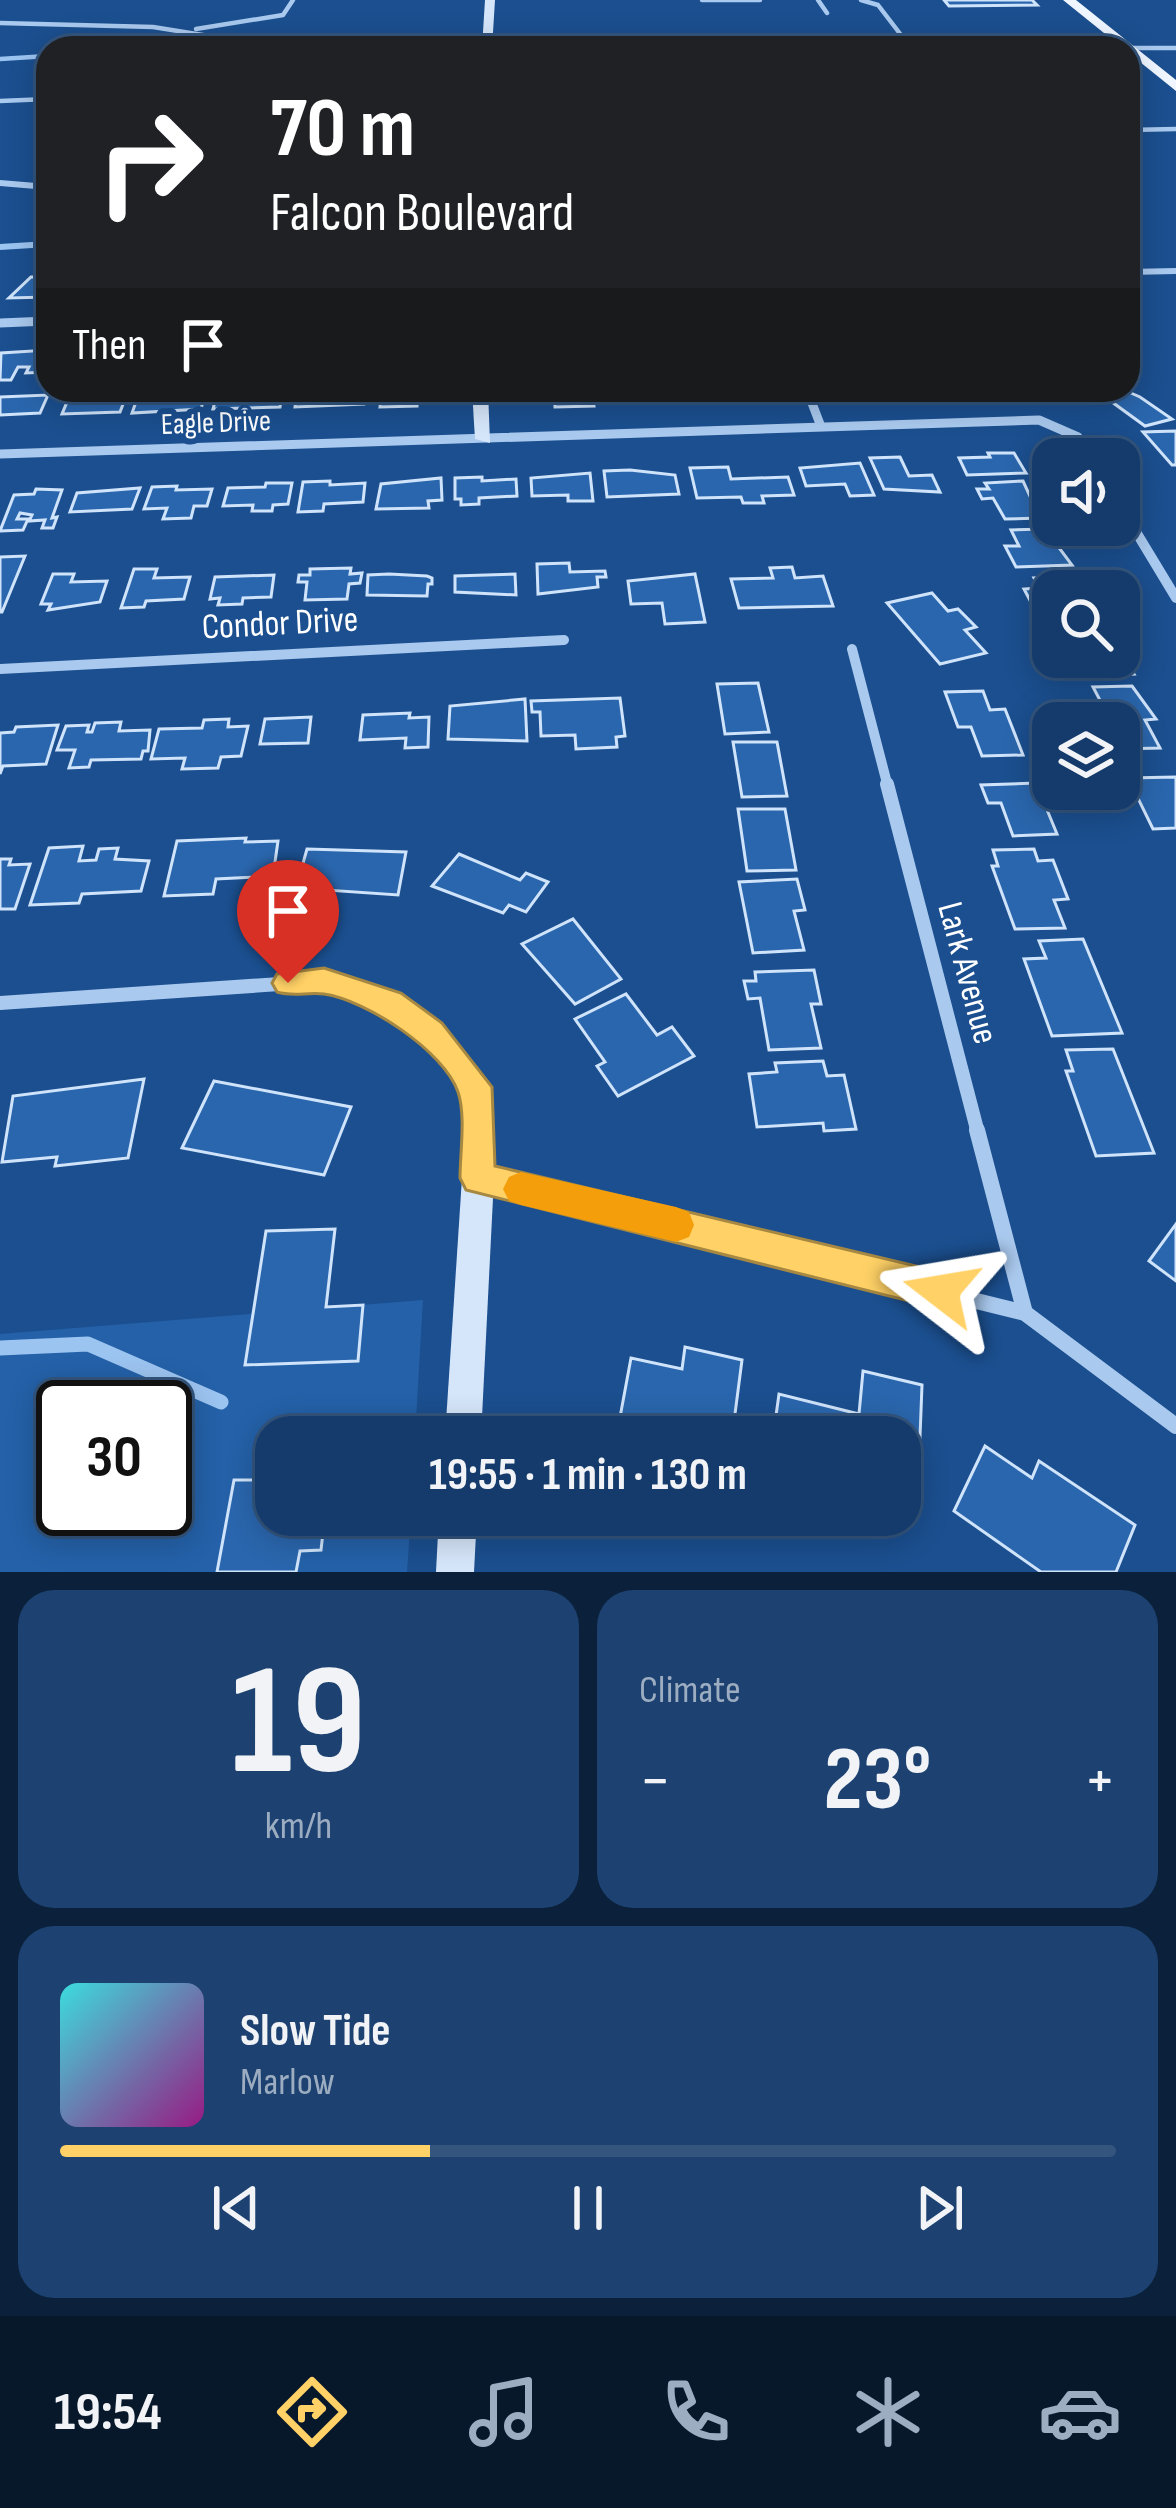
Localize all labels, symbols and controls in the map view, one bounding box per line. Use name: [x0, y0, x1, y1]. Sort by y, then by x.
text: 70 m: [270, 79, 415, 180]
icon: right: [72, 84, 228, 240]
text: Falcon Boulevard: [270, 181, 574, 246]
icon: arrive: [170, 312, 236, 378]
text: Then: [72, 318, 146, 373]
street label: Eagle Drive: [160, 403, 272, 443]
map controls: [1032, 438, 1140, 810]
button: sound: [1032, 438, 1140, 546]
button: search: [1032, 570, 1140, 678]
street label: Condor Drive: [201, 598, 359, 650]
button: layers: [1032, 702, 1140, 810]
pin: [237, 860, 339, 983]
icon: arrive: [255, 878, 321, 944]
street label: Lark Avenue: [927, 897, 1007, 1049]
position arrow: [878, 1228, 1004, 1354]
speed limit sign: 30: [36, 1380, 192, 1536]
text: 19:55 · 1 min · 130 m: [429, 1448, 747, 1503]
text: 19: [231, 1631, 366, 1818]
text: Climate: [639, 1667, 741, 1714]
text: 23°: [823, 1727, 932, 1835]
text: −: [639, 1742, 671, 1821]
text: +: [1084, 1742, 1116, 1821]
text: km/h: [265, 1803, 332, 1850]
text: Slow Tide: [240, 2004, 391, 2059]
text: Marlow: [240, 2059, 335, 2106]
icon: previous: [203, 2175, 269, 2241]
icon: pause: [555, 2175, 621, 2241]
icon: next: [907, 2175, 973, 2241]
icon: directions: [270, 2370, 354, 2454]
icon: music: [462, 2370, 546, 2454]
icon: phone: [654, 2370, 738, 2454]
icon: climate: [846, 2370, 930, 2454]
icon: car: [1038, 2370, 1122, 2454]
text: 19:54: [54, 2380, 162, 2445]

